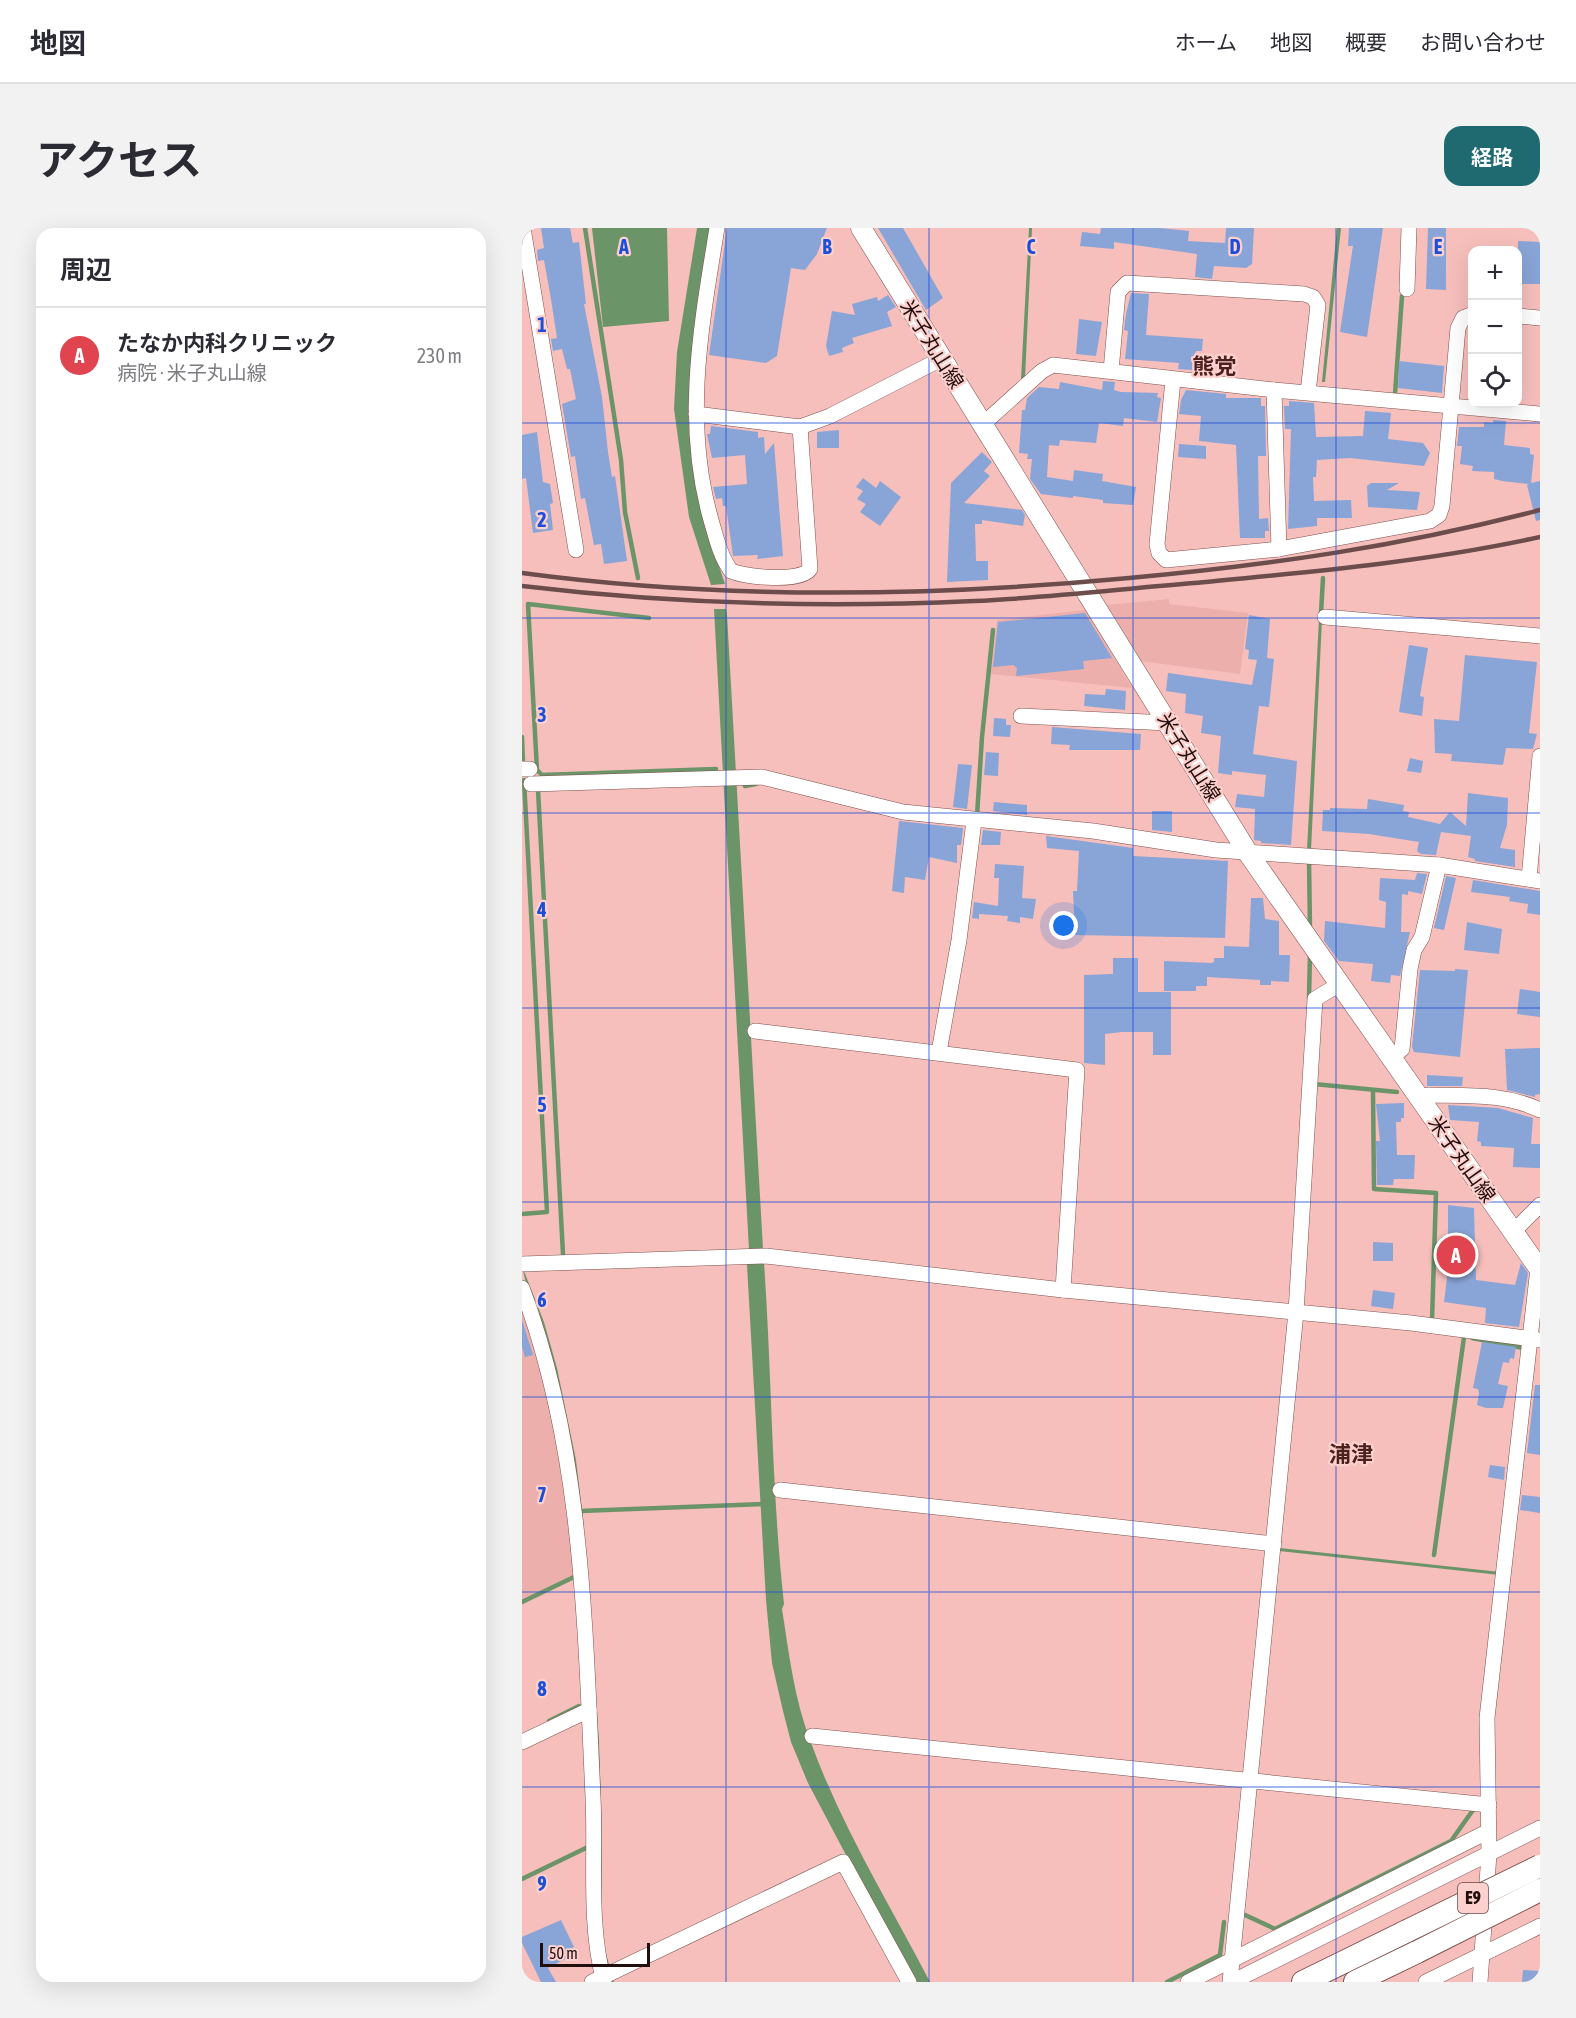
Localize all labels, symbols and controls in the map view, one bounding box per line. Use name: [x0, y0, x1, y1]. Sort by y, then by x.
text: 地図: [30, 27, 86, 59]
text: ホーム: [1175, 30, 1237, 54]
text: 地図: [1270, 30, 1312, 54]
text: 概要: [1345, 30, 1387, 54]
text: お問い合わせ: [1420, 30, 1546, 54]
button: 経路: [1444, 126, 1540, 186]
text: アクセス: [36, 136, 202, 184]
text: A: [618, 235, 629, 258]
text: B: [822, 235, 832, 258]
text: C: [1027, 235, 1036, 258]
text: D: [1229, 235, 1241, 258]
text: E: [1434, 235, 1443, 258]
map controls: [1468, 246, 1522, 408]
button: +: [1468, 246, 1522, 300]
text: 周辺: [60, 255, 112, 285]
street label: 米子丸山線: [896, 295, 969, 392]
button: −: [1468, 300, 1522, 354]
text: 1: [537, 313, 547, 336]
text: たなか内科クリニック: [117, 330, 337, 356]
text: A: [75, 344, 84, 367]
text: 230 m: [417, 344, 462, 367]
district label: 熊党: [1192, 353, 1236, 379]
button: locate: [1468, 354, 1522, 408]
text: 病院 · 米子丸山線: [117, 361, 267, 384]
text: 2: [537, 508, 547, 531]
text: 3: [537, 703, 547, 726]
street label: 米子丸山線: [1153, 708, 1226, 805]
text: 4: [536, 898, 547, 921]
your location: [1049, 911, 1078, 940]
text: 5: [537, 1093, 547, 1116]
street label: 米子丸山線: [1424, 1111, 1501, 1206]
pin: A: [1436, 1232, 1476, 1278]
text: 6: [537, 1288, 547, 1311]
district label: 浦津: [1329, 1441, 1373, 1467]
text: 7: [537, 1483, 547, 1506]
text: 8: [537, 1677, 547, 1700]
text: 9: [537, 1872, 547, 1895]
road number: E9: [1458, 1883, 1488, 1913]
scale bar: [540, 1940, 650, 1968]
text: 50 m: [549, 1944, 578, 1962]

